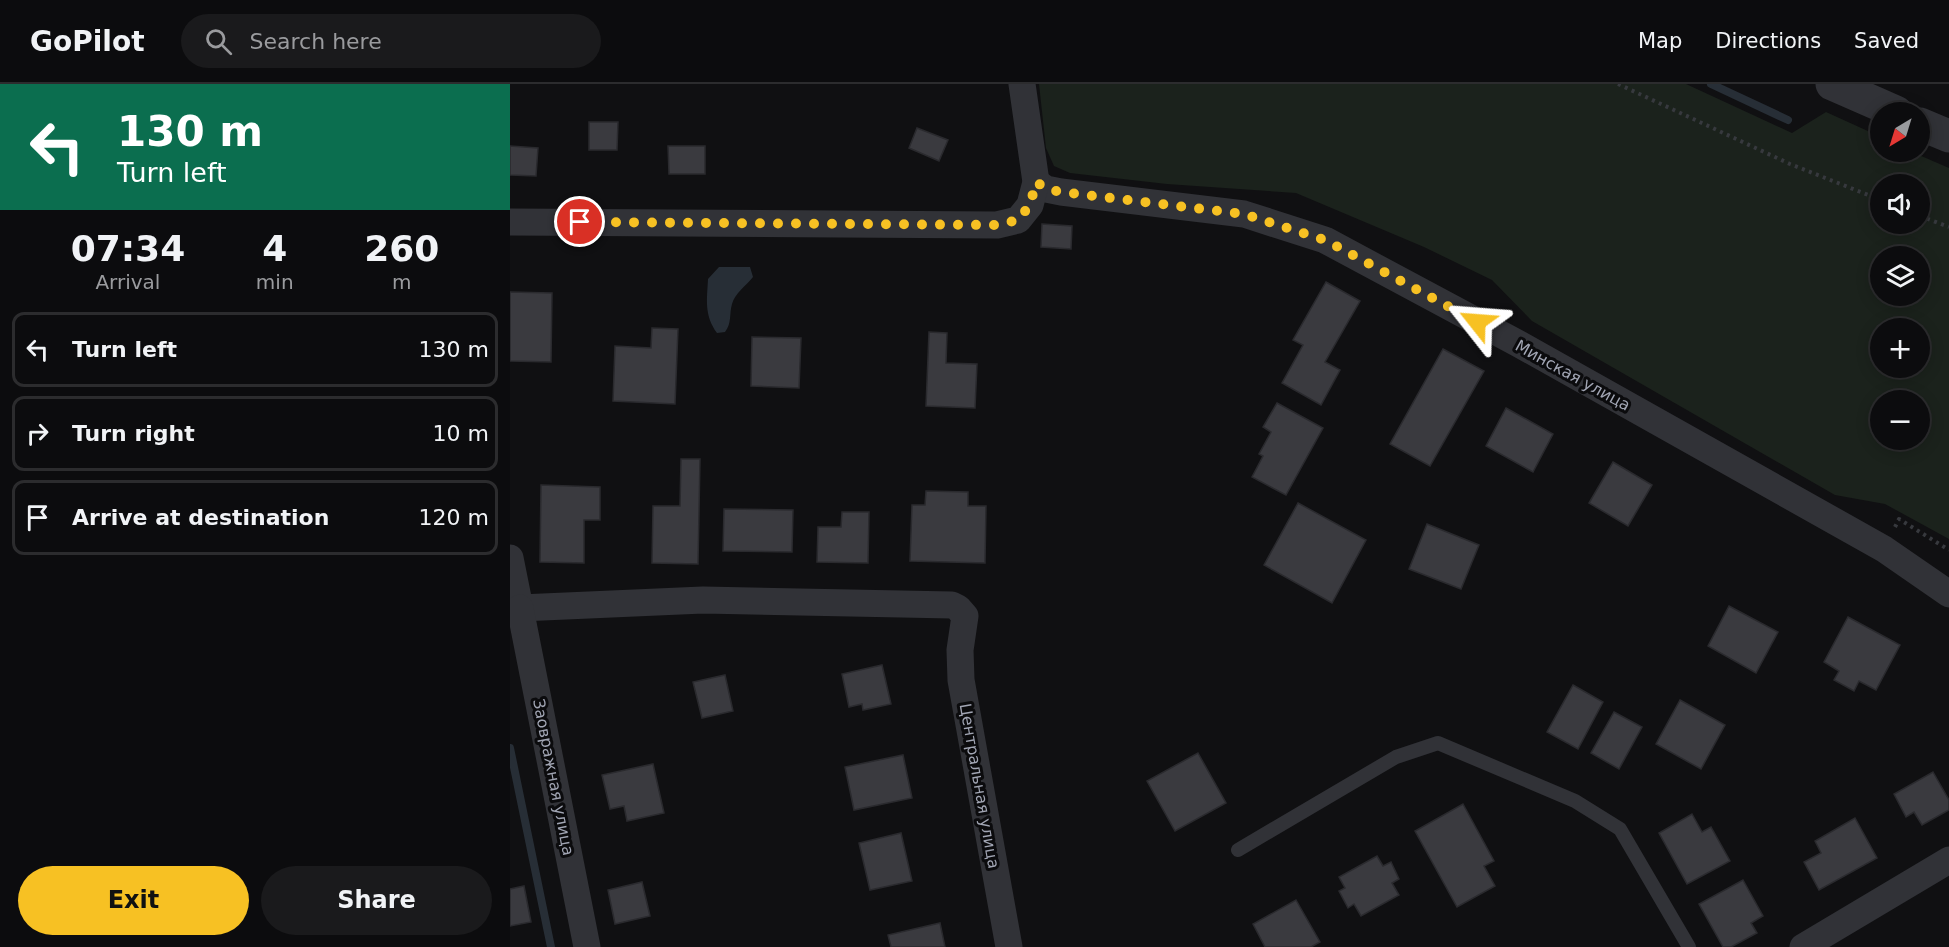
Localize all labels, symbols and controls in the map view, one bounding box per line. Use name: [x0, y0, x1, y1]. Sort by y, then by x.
search box: [181, 14, 601, 68]
text: GoPilot: [30, 25, 145, 58]
icon: search: [202, 25, 235, 58]
text: Search here: [250, 29, 382, 54]
text: Map: [1638, 29, 1682, 53]
text: Directions: [1715, 29, 1821, 53]
text: Saved: [1854, 29, 1919, 53]
north arrow: [1870, 102, 1930, 162]
map controls: [1870, 102, 1930, 450]
text: 130 m: [117, 107, 263, 156]
icon: left: [18, 108, 96, 186]
text: Turn left: [117, 157, 227, 188]
button: sound: [1870, 174, 1930, 234]
pin: [554, 196, 605, 247]
icon: arrive: [563, 205, 596, 238]
text: 07:34: [71, 228, 185, 269]
text: 4: [262, 228, 287, 269]
text: 260: [364, 228, 439, 269]
button: layers: [1870, 246, 1930, 306]
text: Arrival: [95, 270, 160, 294]
text: min: [256, 270, 294, 294]
text: m: [392, 270, 412, 294]
position arrow: [1445, 290, 1509, 354]
button: +: [1870, 318, 1930, 378]
icon: left: [21, 333, 54, 366]
street label: Минская улица: [1512, 336, 1634, 415]
text: Turn left: [72, 337, 177, 362]
text: 130 m: [419, 337, 489, 362]
button: −: [1870, 390, 1930, 450]
icon: right: [21, 417, 54, 450]
text: Turn right: [72, 421, 195, 446]
text: 10 m: [433, 421, 489, 446]
icon: arrive: [21, 501, 54, 534]
text: Arrive at destination: [72, 505, 329, 530]
text: 120 m: [419, 505, 489, 530]
street label: Заовражная улица: [529, 697, 578, 857]
street label: Центральная улица: [956, 702, 1003, 870]
button: Exit: [18, 866, 249, 935]
button: Share: [261, 866, 492, 935]

